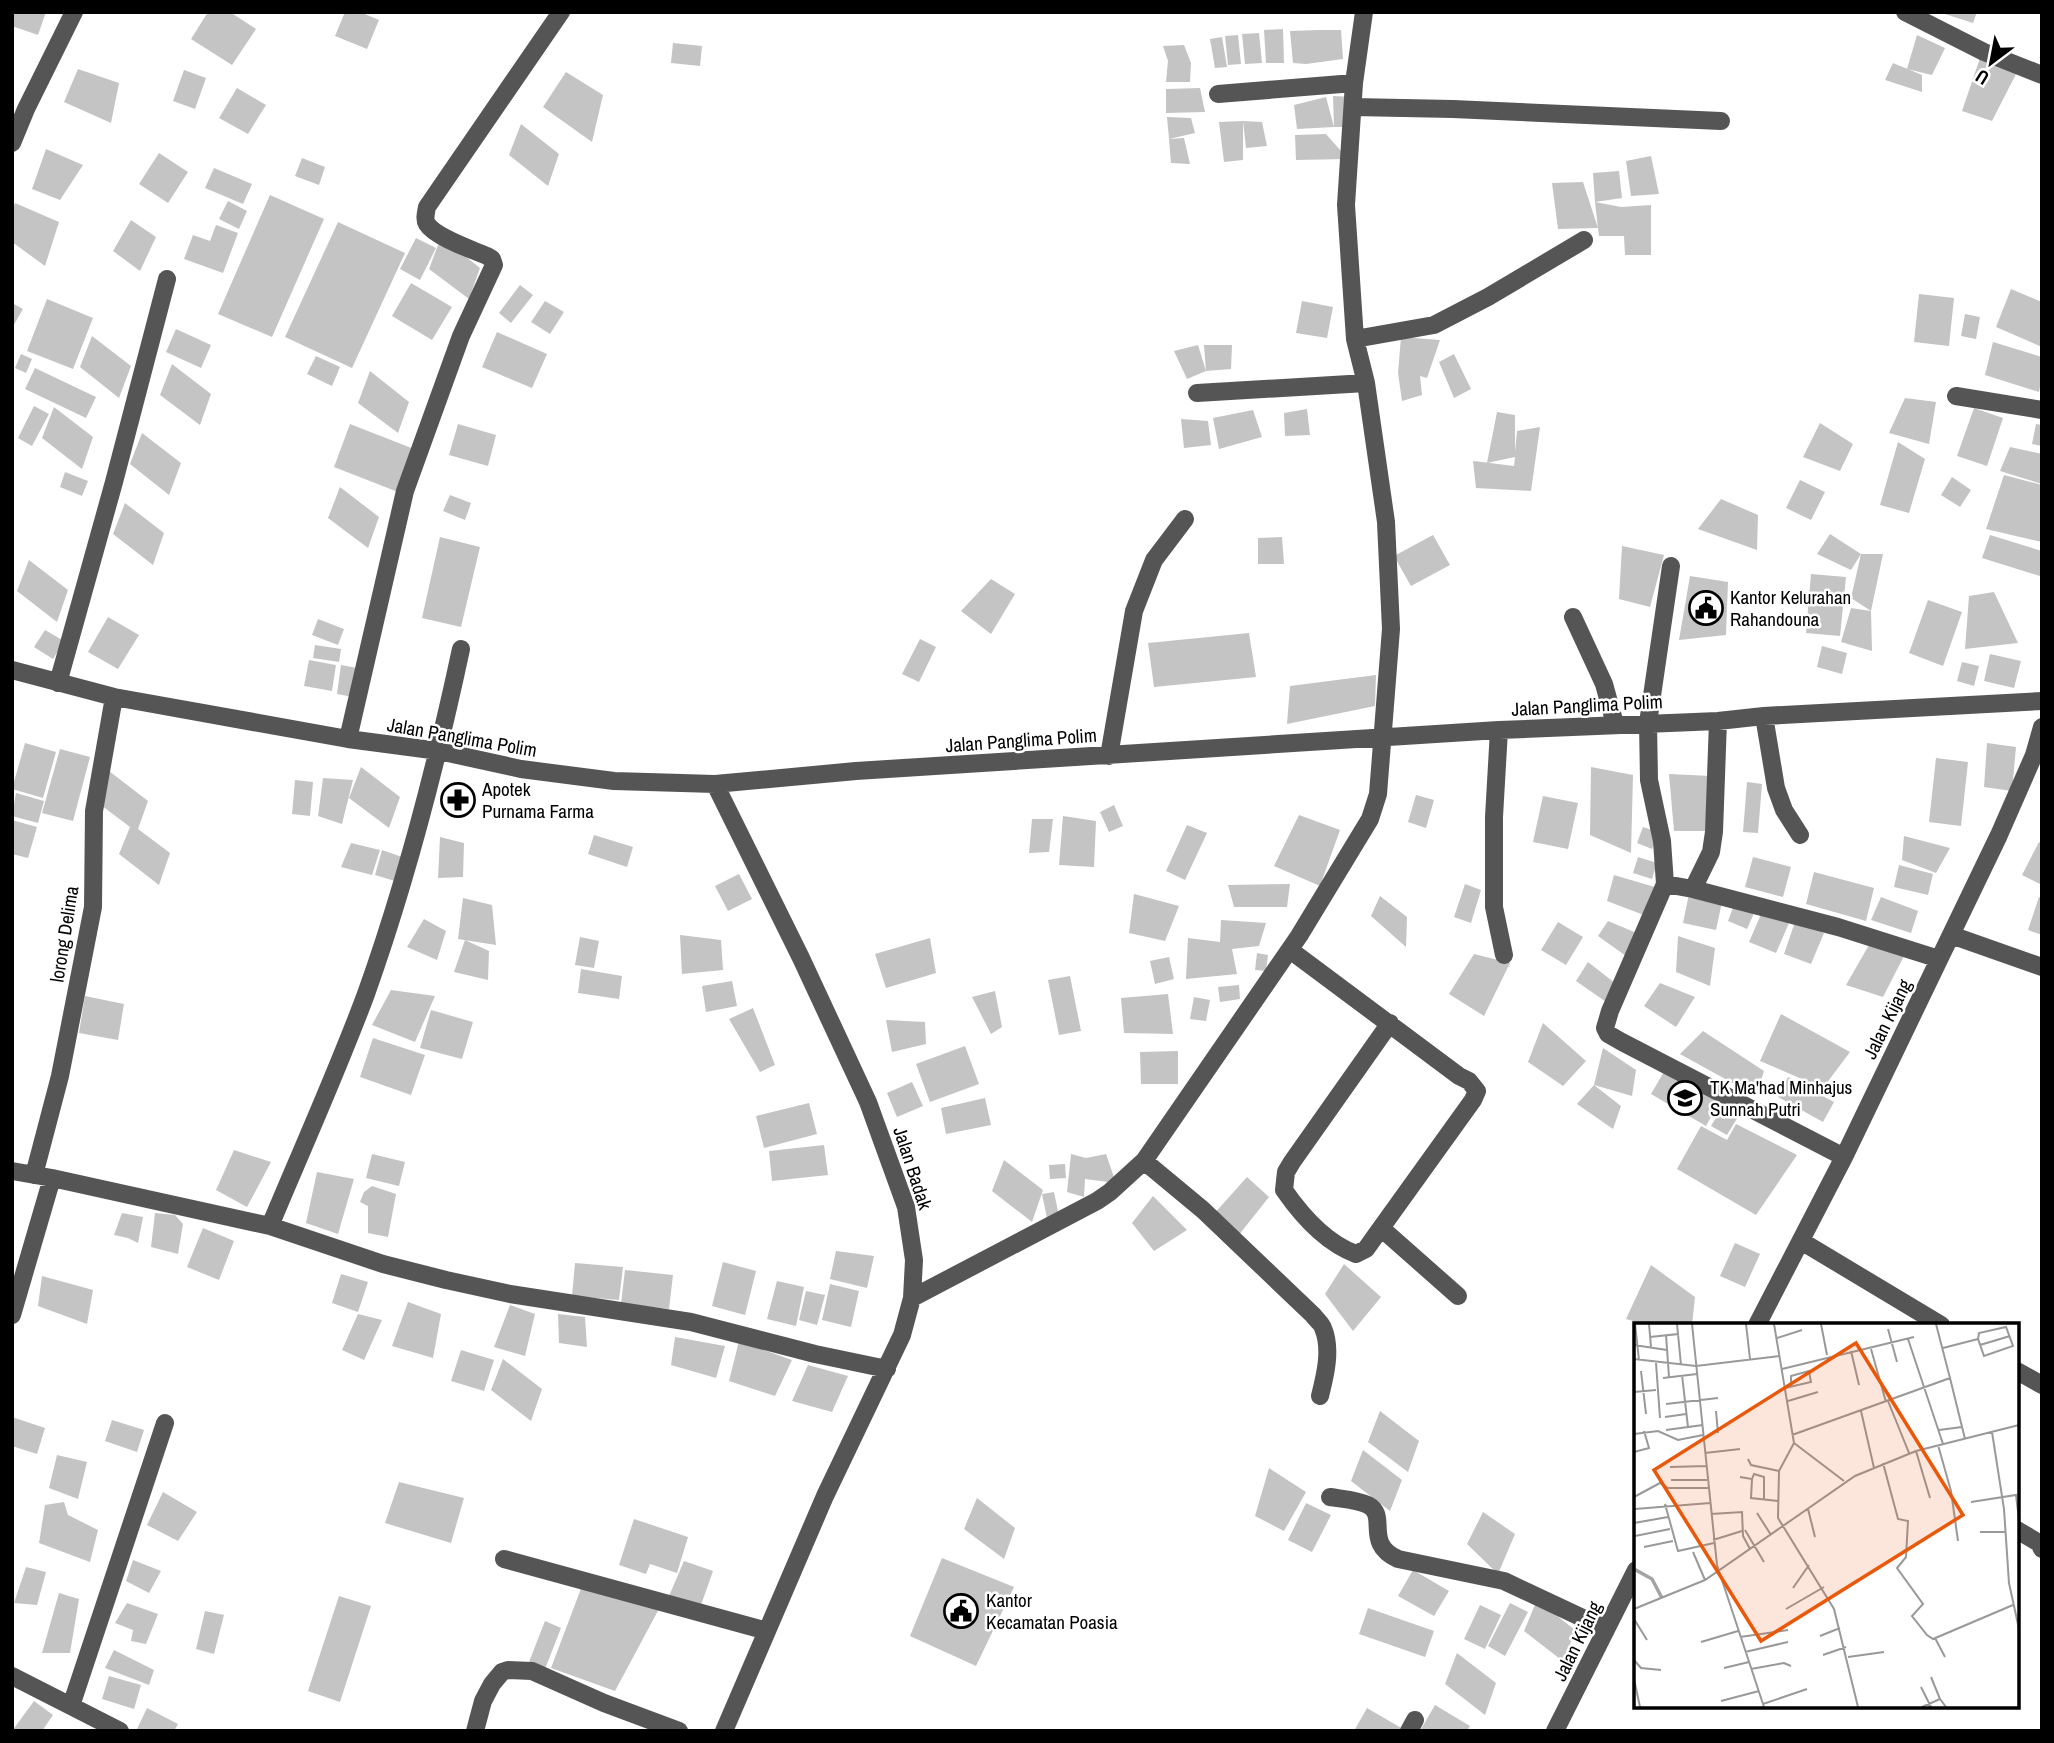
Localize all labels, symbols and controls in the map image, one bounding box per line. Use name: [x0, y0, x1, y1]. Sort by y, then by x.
north arrow: [1956, 28, 2026, 98]
text: U: [1970, 63, 1994, 91]
place label: Kantor Kelurahan Rahandouna: [1730, 584, 1851, 632]
public building icon: Kantor Kelurahan Rahandouna: [1687, 589, 1725, 627]
street label: Jalan Panglima Polim: [1511, 688, 1663, 722]
street label: Jalan Panglima Polim: [385, 711, 539, 763]
street label: Jalan Panglima Polim: [945, 722, 1097, 758]
place label: Apotek Purnama Farma: [481, 776, 594, 824]
pharmacy icon: Apotek Purnama Farma: [439, 781, 477, 819]
street label: lorong Delima: [44, 884, 84, 984]
street label: Jalan Kijang: [1857, 974, 1918, 1063]
place label: TK Ma'had Minhajus Sunnah Putri: [1710, 1074, 1853, 1122]
school or university icon: TK Ma'had Minhajus Sunnah Putri: [1666, 1079, 1704, 1117]
street label: Jalan Badak: [887, 1123, 939, 1213]
inset map: [1634, 1323, 2019, 1708]
place label: Kantor Kecamatan Poasia: [986, 1587, 1118, 1635]
public building icon: Kantor Kecamatan Poasia: [942, 1592, 980, 1630]
street label: Jalan Kijang: [1547, 1596, 1608, 1685]

